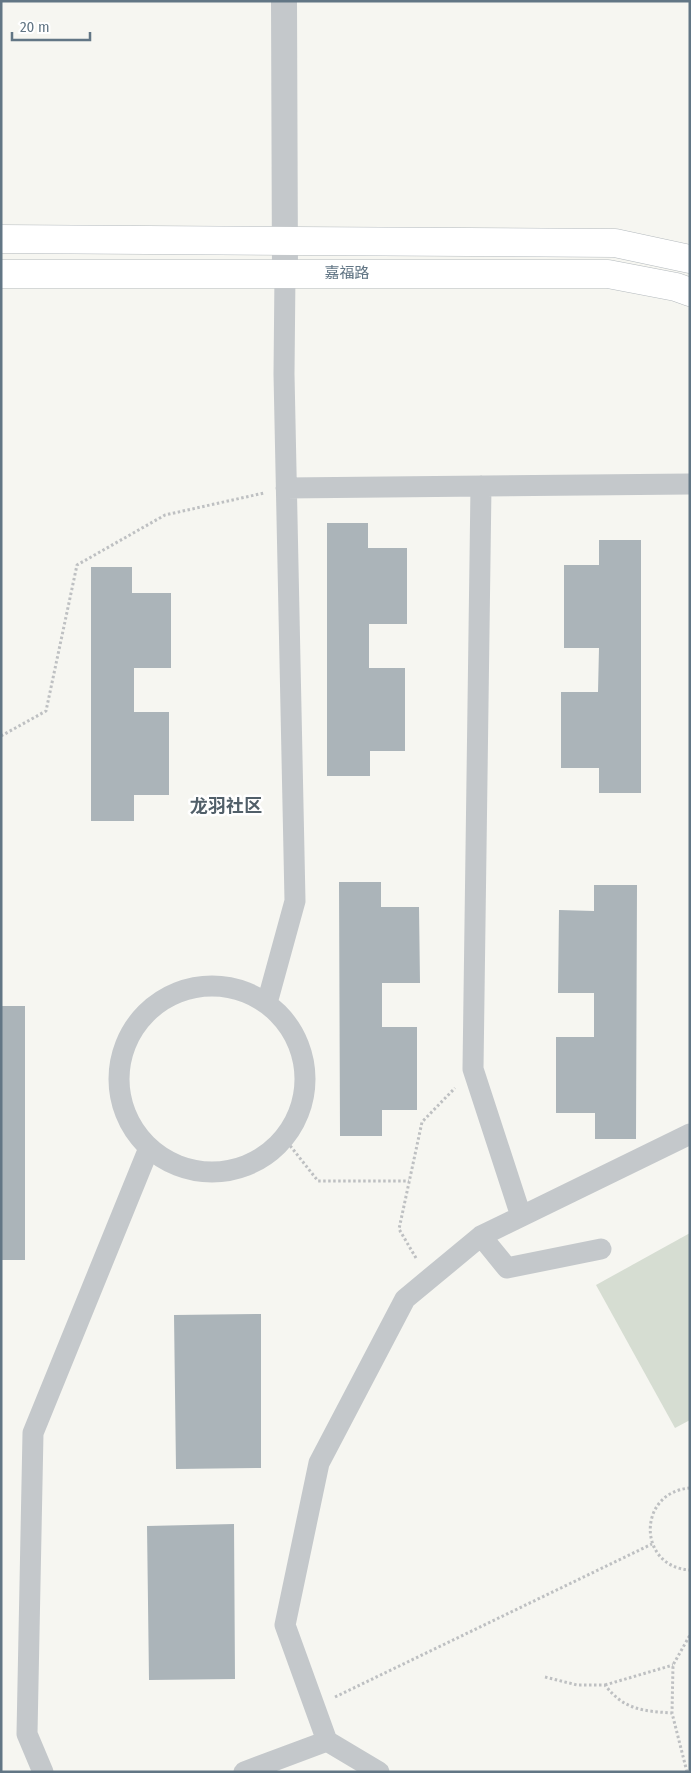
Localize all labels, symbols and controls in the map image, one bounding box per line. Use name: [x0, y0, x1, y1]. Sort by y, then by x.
scale bar: [12, 10, 90, 42]
text: 20 m: [20, 18, 50, 36]
street label: 嘉福路: [324, 264, 370, 282]
district label: 龙羽社区: [190, 795, 262, 817]

